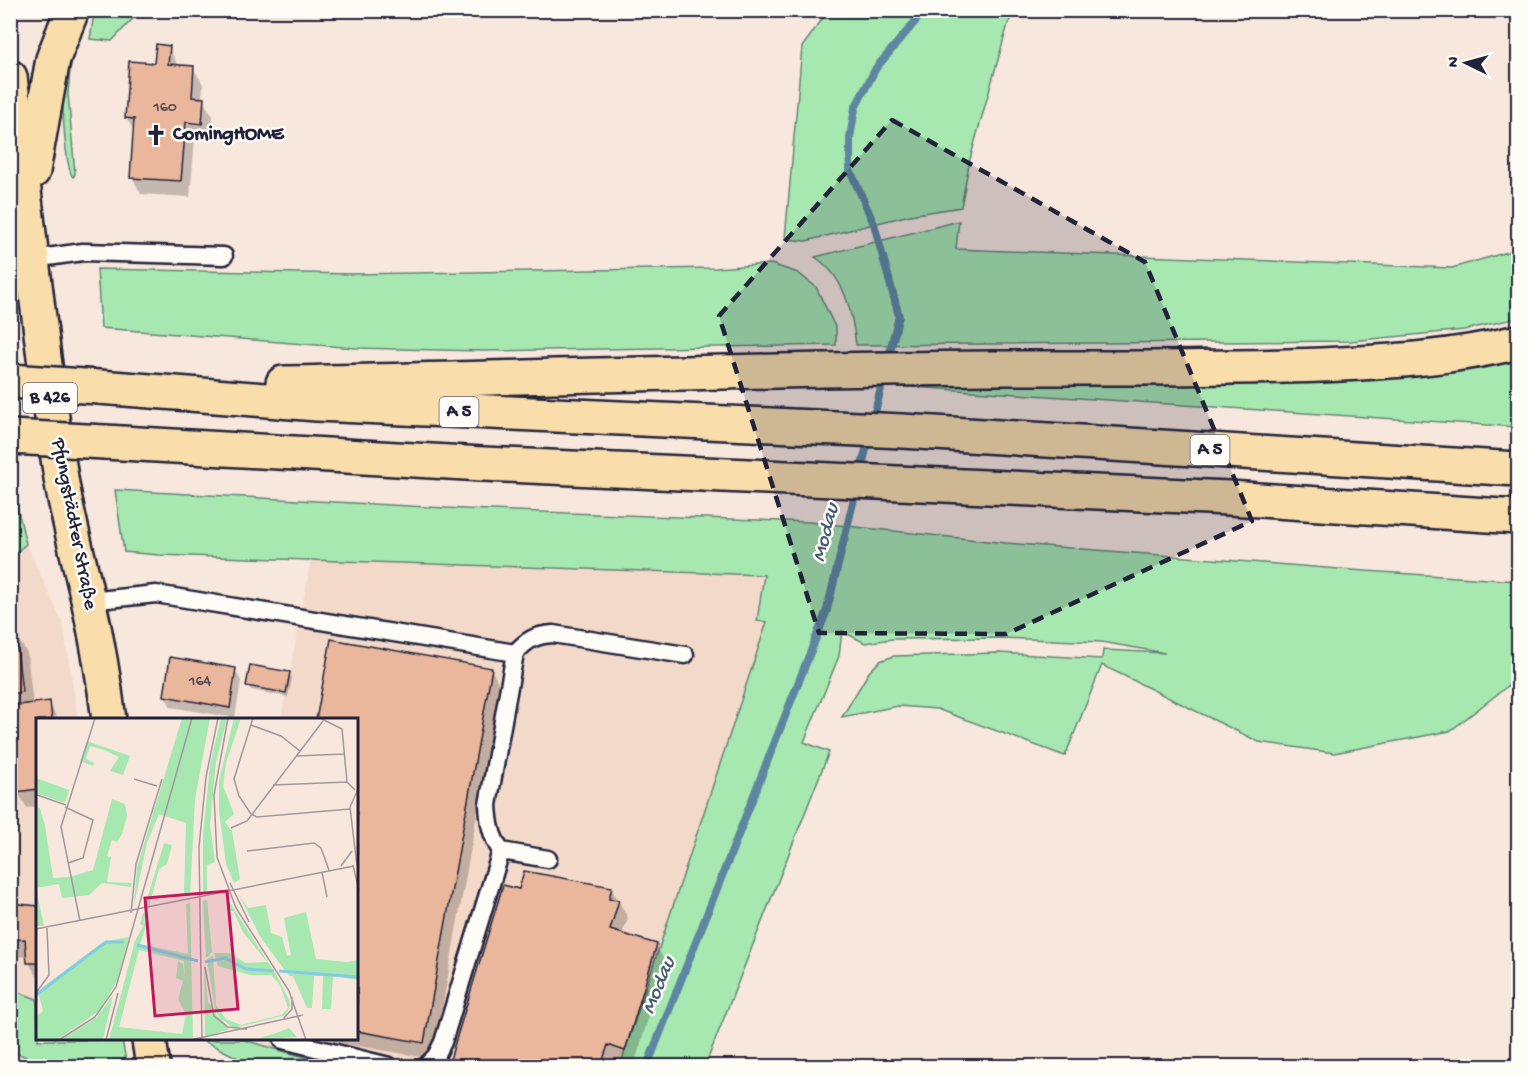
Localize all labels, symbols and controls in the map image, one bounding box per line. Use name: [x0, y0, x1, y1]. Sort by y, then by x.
north arrow: [1436, 33, 1496, 93]
text: N: [1445, 55, 1465, 68]
house number: 160: [152, 99, 177, 118]
church icon: ComingHOME: [144, 123, 168, 147]
place label: ComingHOME: [172, 124, 285, 147]
road number: B 426: [23, 383, 77, 413]
road number: A 5: [440, 397, 478, 427]
street label: Pfungstädter Straße: [45, 435, 101, 612]
road number: A 5: [1190, 435, 1230, 465]
water label: Modau: [808, 499, 847, 565]
house number: 164: [188, 673, 212, 692]
inset map: [36, 718, 358, 1041]
water label: Modau: [637, 952, 683, 1018]

